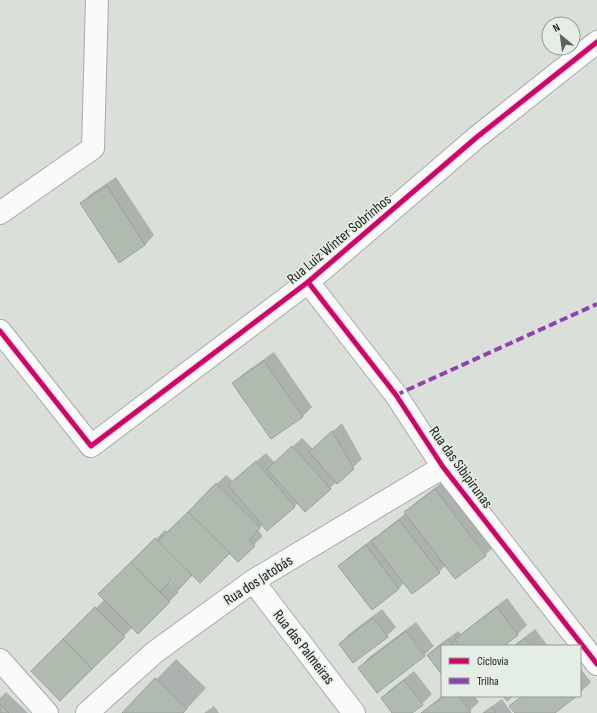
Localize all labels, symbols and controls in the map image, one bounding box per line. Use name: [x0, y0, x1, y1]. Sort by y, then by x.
north arrow: [541, 16, 581, 56]
text: N: [551, 21, 562, 35]
street label: Rua Luiz Winter Sobrinhos: [283, 190, 395, 289]
street label: Rua das Sibipirunas: [425, 423, 497, 512]
street label: Rua dos Jatobás: [220, 551, 296, 610]
street label: Rua das Palmeiras: [269, 606, 339, 688]
legend: [441, 645, 581, 697]
text: Ciclovia: [477, 654, 509, 669]
text: Trilha: [477, 674, 499, 689]

